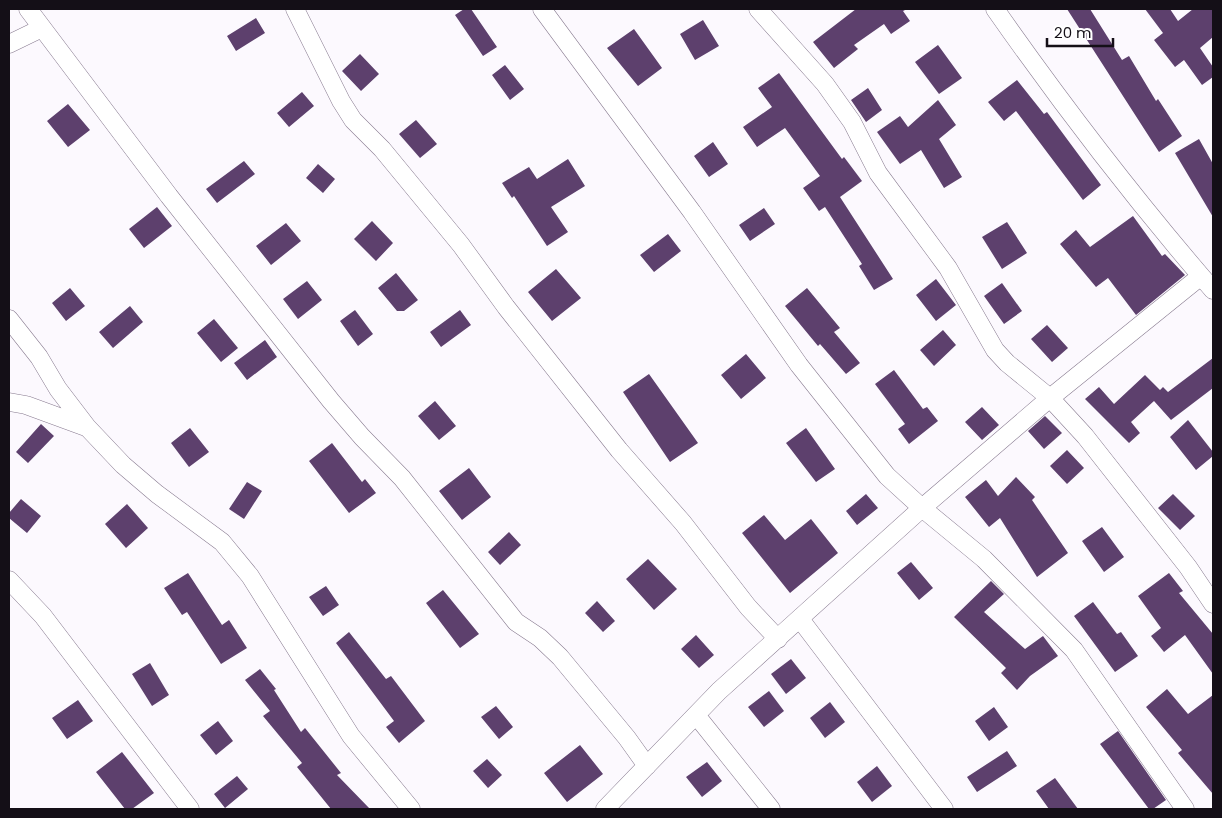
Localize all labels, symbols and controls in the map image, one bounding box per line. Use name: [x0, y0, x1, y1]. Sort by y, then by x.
scale bar: [1047, 15, 1113, 47]
text: 20 m: [1054, 22, 1092, 43]

